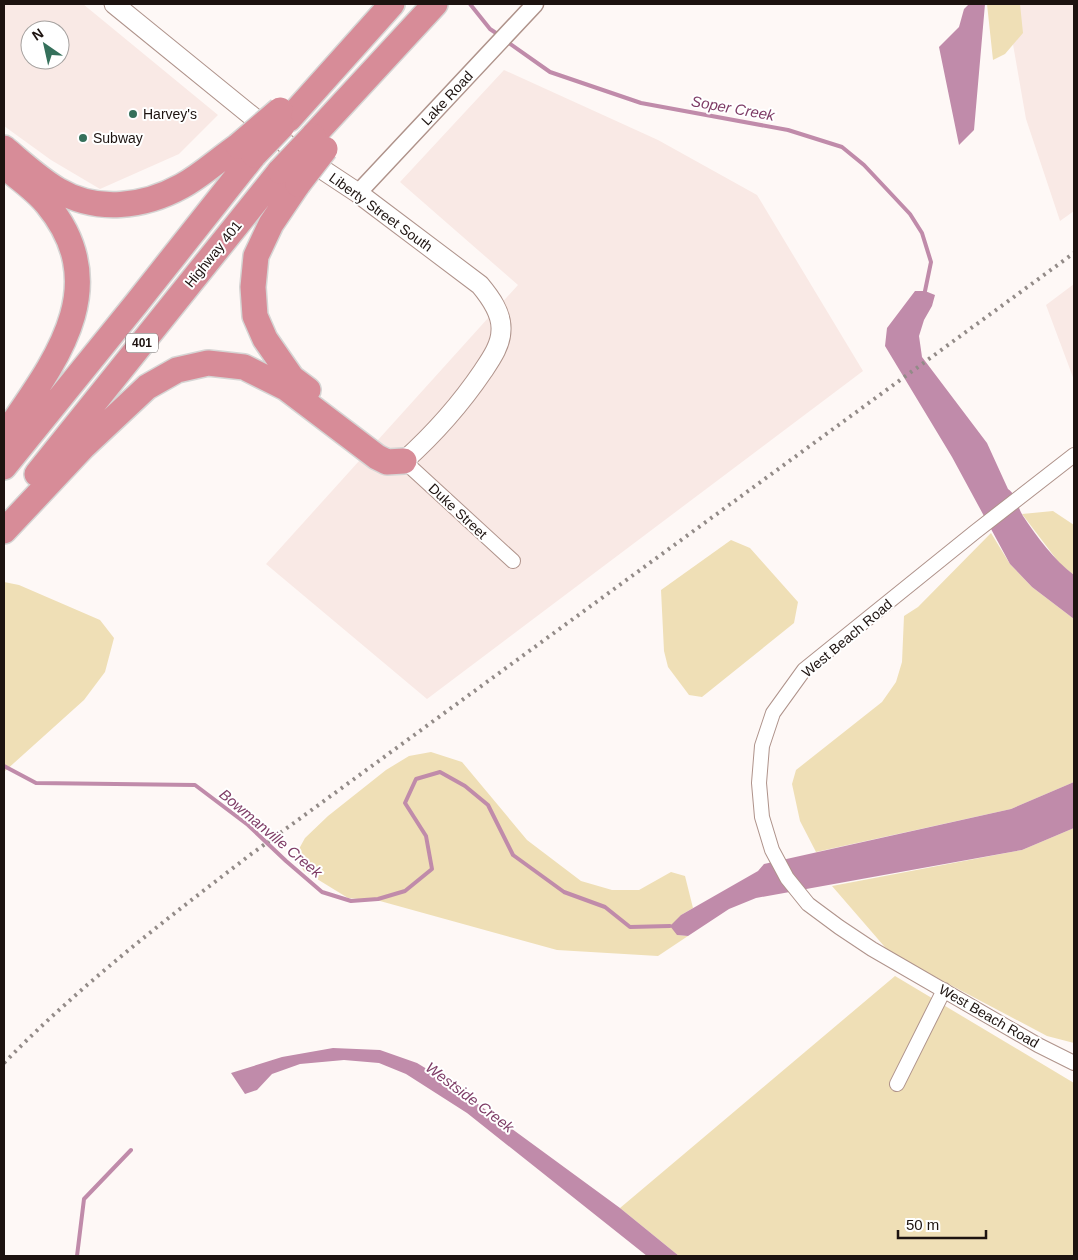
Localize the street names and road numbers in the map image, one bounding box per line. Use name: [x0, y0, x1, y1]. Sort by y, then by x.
street label: Lake Road: [418, 68, 476, 128]
street label: Liberty Street South: [326, 169, 436, 255]
street label: Highway 401: [181, 217, 245, 290]
road number: 401: [126, 333, 158, 352]
street label: Duke Street: [426, 480, 491, 542]
street label: West Beach Road: [799, 596, 895, 680]
street label: West Beach Road: [936, 981, 1042, 1051]

